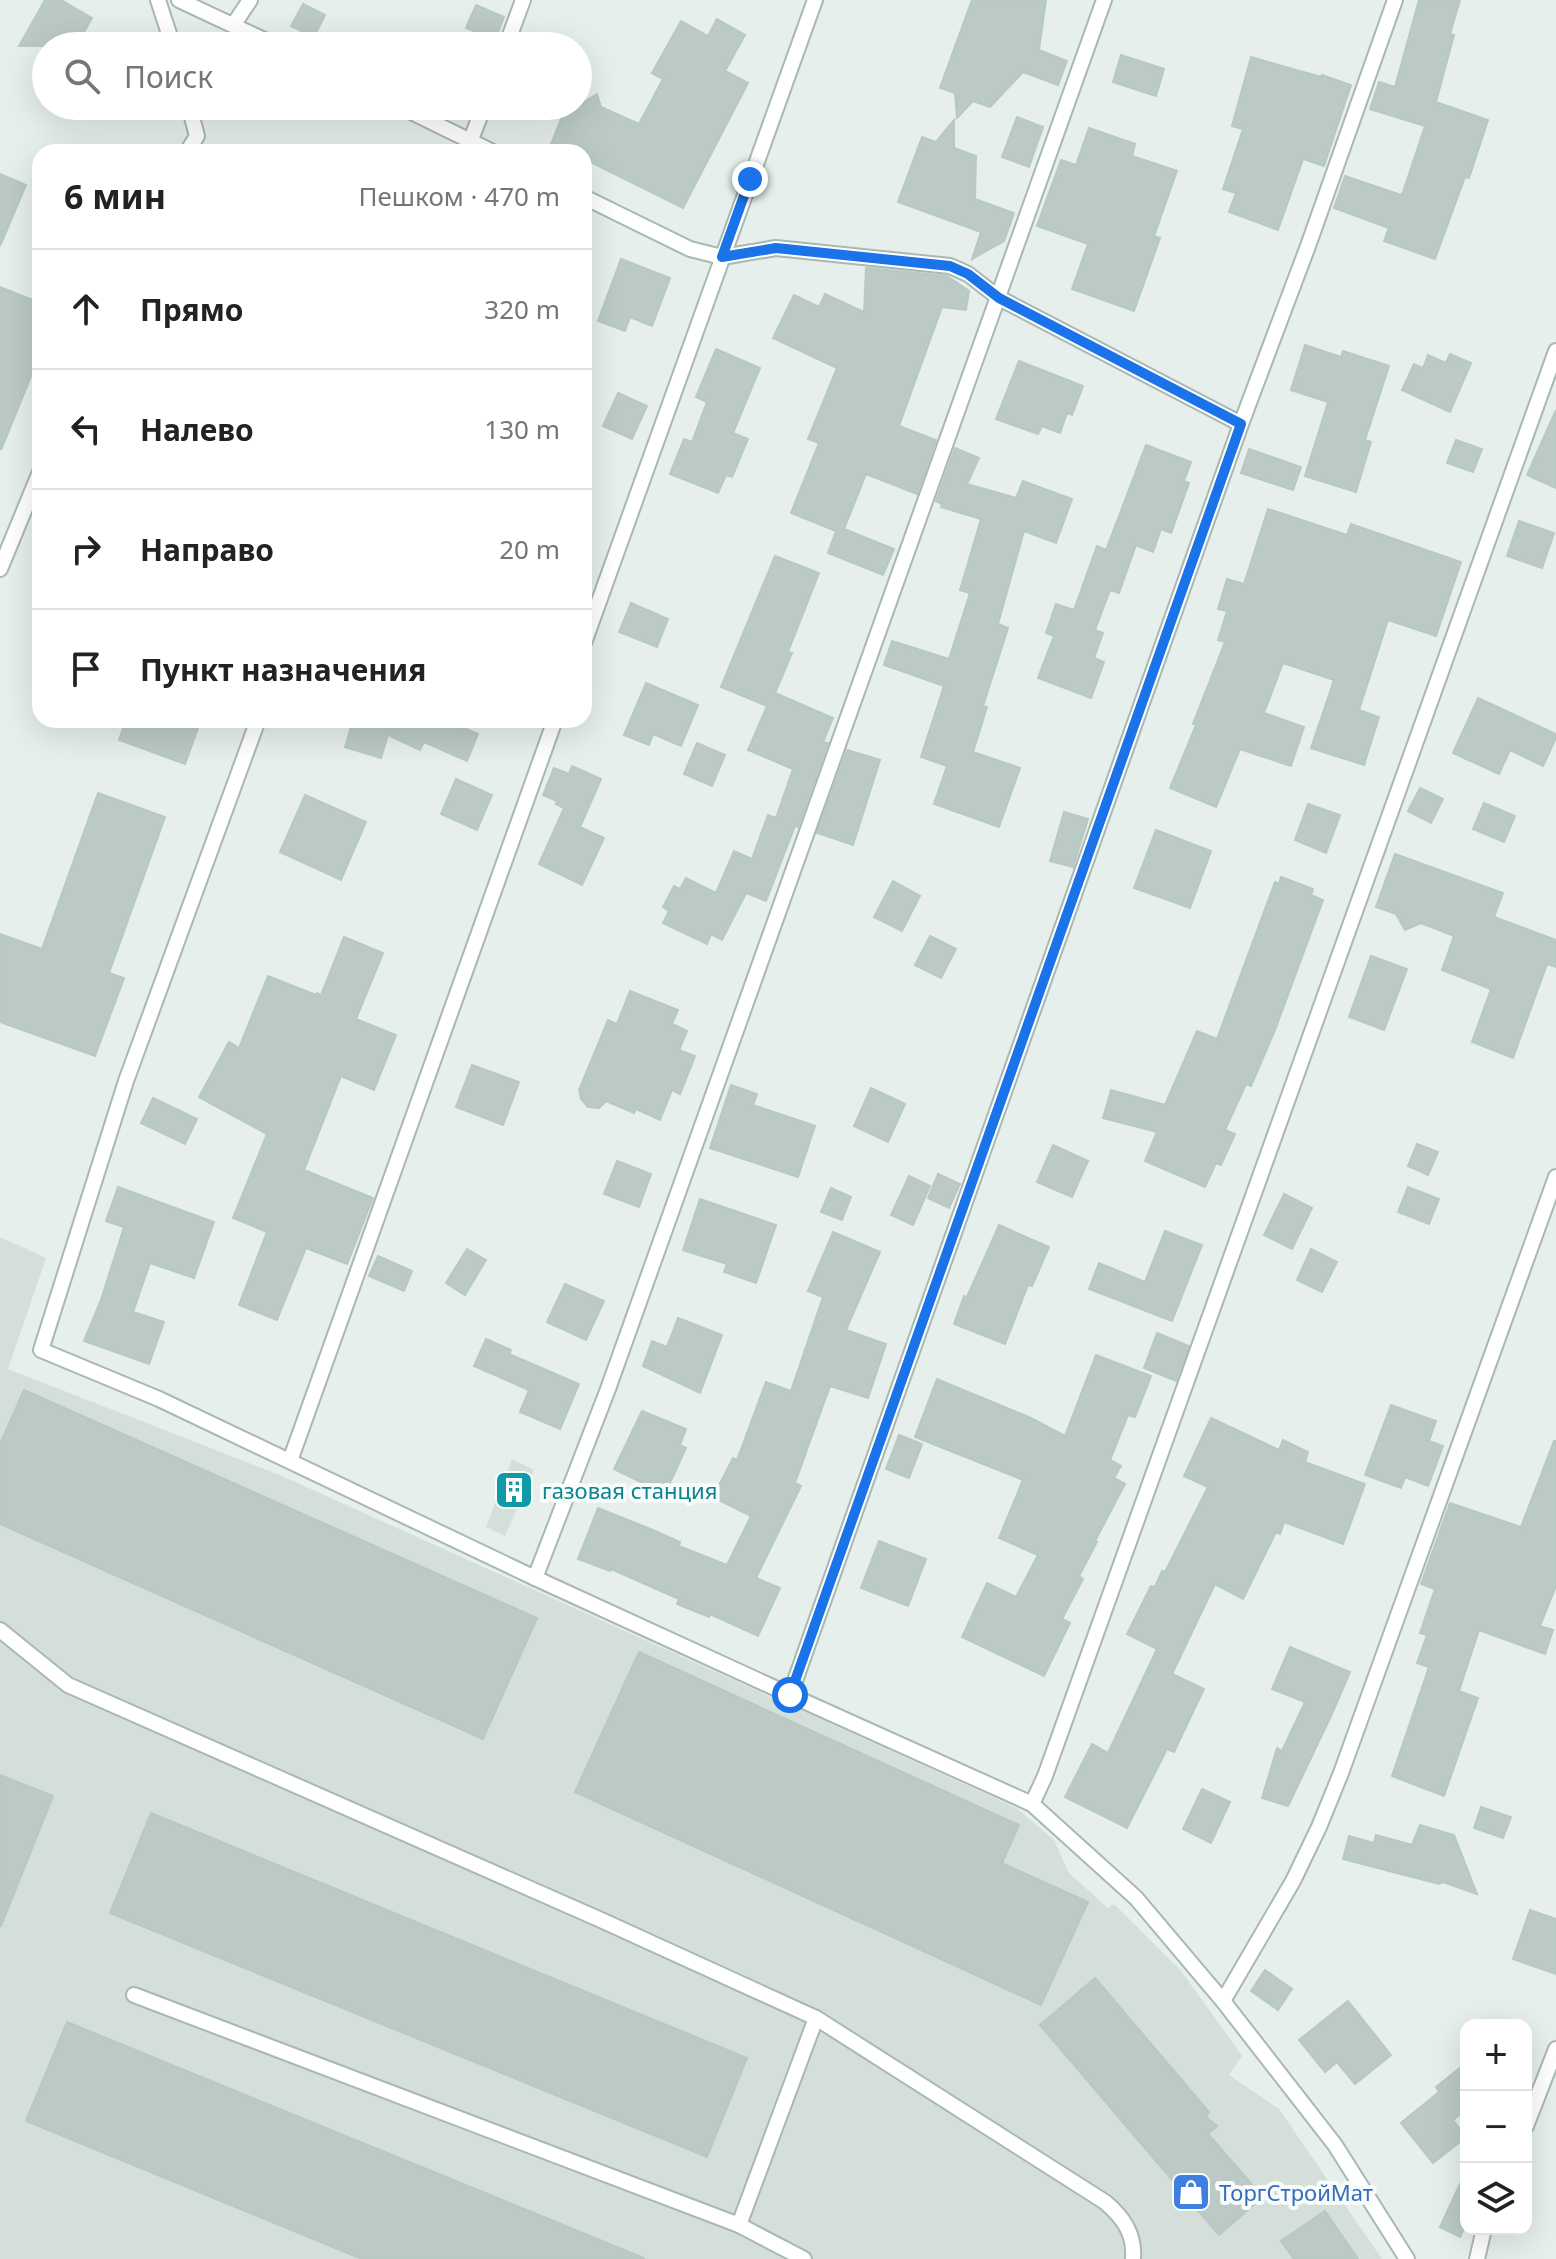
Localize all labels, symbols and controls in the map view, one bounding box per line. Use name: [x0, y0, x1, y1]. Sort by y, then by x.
search box: [32, 32, 592, 120]
icon: search: [60, 54, 104, 98]
text: Поиск: [124, 56, 213, 97]
route end: [732, 161, 768, 197]
text: 6 мин: [64, 173, 166, 219]
text: Пешком · 470 m: [358, 178, 560, 214]
icon: ahead: [64, 287, 108, 331]
text: Прямо: [140, 289, 244, 330]
text: 320 m: [484, 291, 560, 327]
icon: left: [64, 407, 108, 451]
text: Налево: [140, 409, 254, 450]
text: 130 m: [484, 411, 560, 447]
icon: right: [64, 527, 108, 571]
text: Направо: [140, 529, 274, 570]
text: 20 m: [499, 531, 560, 567]
icon: arrive: [64, 647, 108, 691]
text: Пункт назначения: [140, 649, 426, 690]
building icon: газовая станция: [493, 1469, 535, 1511]
place label: газовая станция: [542, 1475, 717, 1505]
route start: [772, 1677, 808, 1713]
map controls: [1460, 2019, 1532, 2235]
button: +: [1460, 2019, 1532, 2091]
button: −: [1460, 2091, 1532, 2163]
button: layers: [1460, 2163, 1532, 2235]
shop icon: ТоргСтройМат: [1170, 2171, 1212, 2213]
place label: ТоргСтройМат: [1219, 2177, 1373, 2207]

